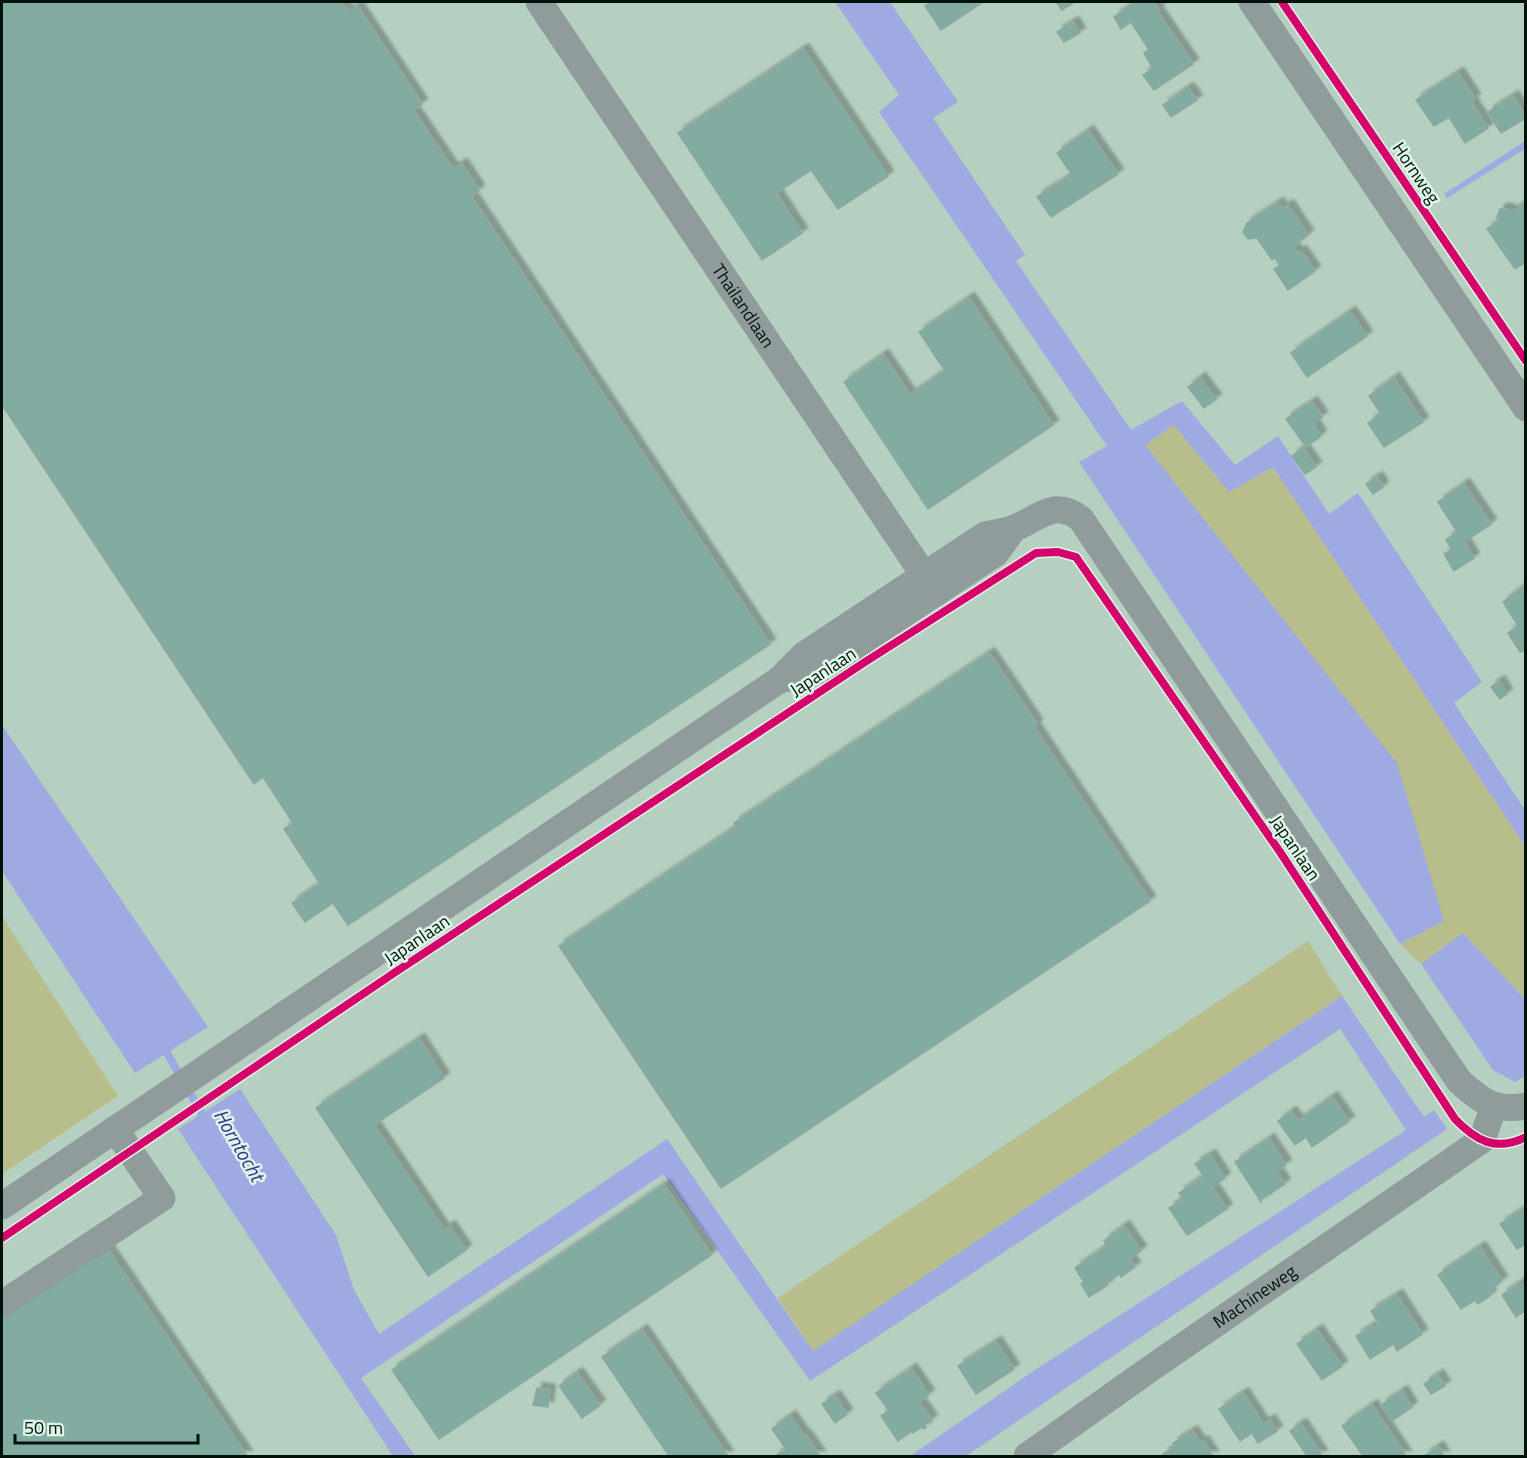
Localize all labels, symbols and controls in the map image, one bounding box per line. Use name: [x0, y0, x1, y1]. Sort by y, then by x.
street label: Hornweg: [1386, 136, 1447, 209]
street label: Thailandlaan: [705, 258, 782, 353]
street label: Japanlaan: [784, 640, 861, 703]
street label: Japanlaan: [1263, 809, 1327, 886]
street label: Japanlaan: [378, 908, 455, 972]
water label: Horntocht: [206, 1103, 274, 1189]
street label: Machineweg: [1207, 1258, 1302, 1335]
scale bar: [15, 1407, 198, 1445]
text: 50 m: [24, 1414, 63, 1441]

